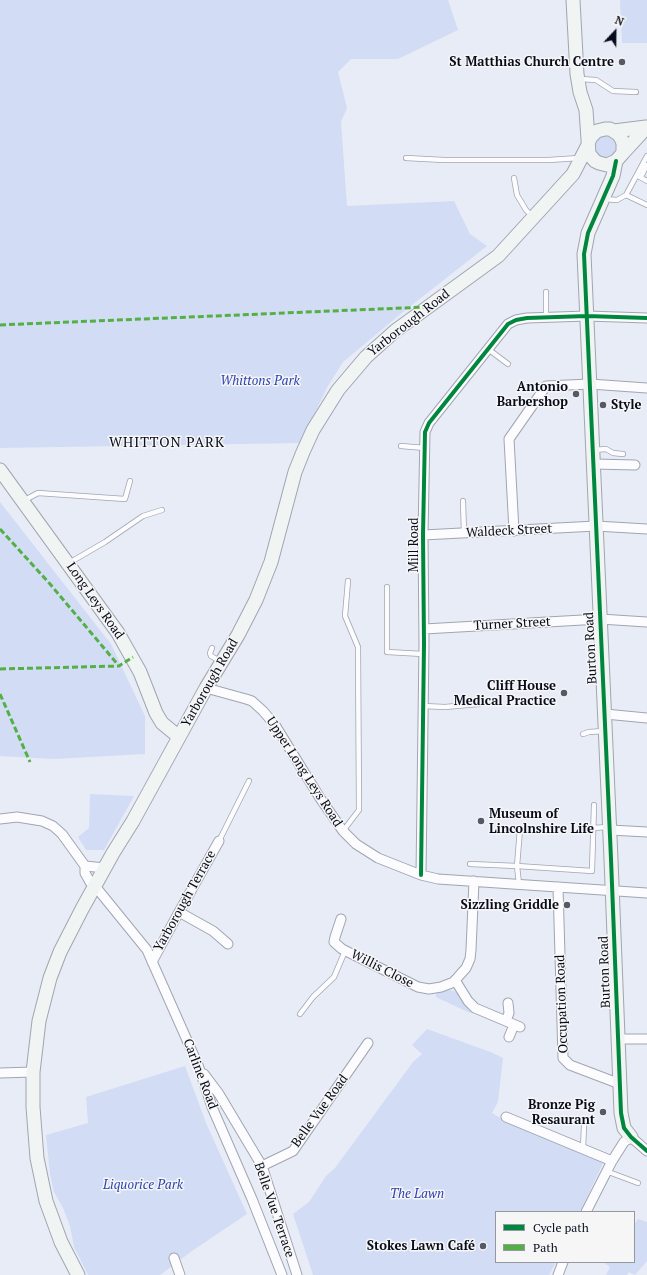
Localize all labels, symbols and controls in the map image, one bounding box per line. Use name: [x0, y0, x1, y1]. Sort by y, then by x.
north arrow: [595, 12, 635, 52]
text: N: [613, 13, 626, 29]
place label: St Matthias Church Centre: [449, 54, 614, 70]
marker: St Matthias Church Centre: [617, 57, 627, 67]
street label: Yarborough Road: [365, 286, 453, 360]
park label: Whittons Park: [220, 373, 300, 389]
place label: Antonio Barbershop: [497, 379, 568, 410]
marker: Antonio Barbershop: [571, 389, 581, 399]
place label: Style: [611, 397, 642, 413]
marker: Style: [598, 400, 608, 410]
district label: WHITTON PARK: [109, 435, 225, 451]
street label: Mill Road: [406, 517, 422, 573]
street label: Waldeck Street: [466, 521, 552, 541]
street label: Long Leys Road: [63, 560, 127, 642]
street label: Burton Road: [581, 611, 601, 685]
street label: Turner Street: [473, 614, 551, 634]
street label: Yarborough Road: [178, 636, 242, 730]
place label: Cliff House Medical Practice: [454, 678, 556, 709]
marker: Cliff House Medical Practice: [559, 688, 569, 698]
street label: Upper Long Leys Road: [263, 714, 345, 830]
place label: Museum of Lincolnshire Life: [489, 806, 594, 837]
marker: Museum of Lincolnshire Life: [476, 816, 486, 826]
street label: Yarborough Terrace: [151, 848, 219, 954]
place label: Sizzling Griddle: [460, 897, 559, 913]
marker: Sizzling Griddle: [562, 900, 572, 910]
street label: Burton Road: [596, 936, 614, 1008]
street label: Willis Close: [348, 947, 416, 991]
street label: Occupation Road: [552, 954, 572, 1054]
street label: Carline Road: [179, 1037, 221, 1111]
street label: Belle Vue Road: [288, 1072, 352, 1150]
place label: Bronze Pig Resaurant: [528, 1097, 595, 1128]
marker: Bronze Pig Resaurant: [598, 1107, 608, 1117]
street label: Belle Vue Terrace: [250, 1160, 298, 1260]
park label: Liquorice Park: [103, 1177, 183, 1193]
park label: The Lawn: [390, 1186, 444, 1202]
legend: [495, 1211, 635, 1263]
text: Cycle path: [533, 1220, 589, 1235]
place label: Stokes Lawn Café: [367, 1238, 475, 1254]
text: Path: [533, 1240, 558, 1255]
marker: Stokes Lawn Café: [478, 1241, 488, 1251]

